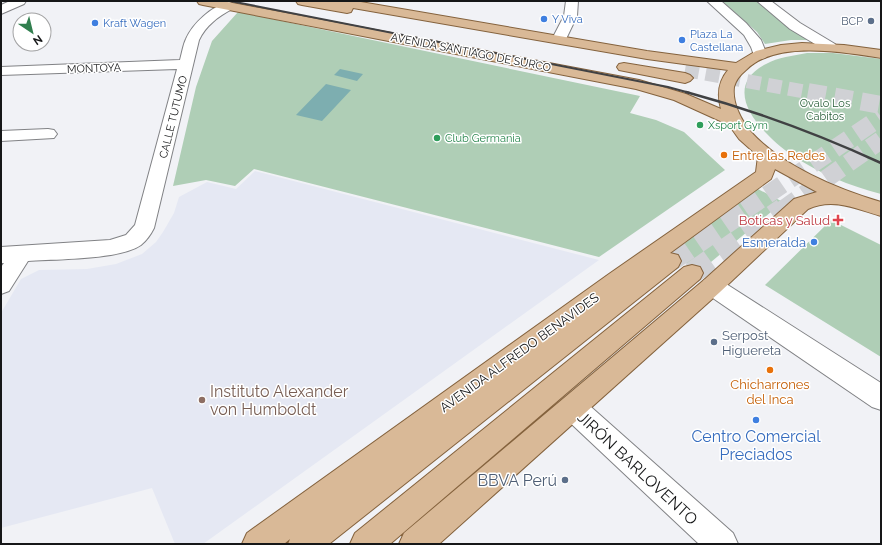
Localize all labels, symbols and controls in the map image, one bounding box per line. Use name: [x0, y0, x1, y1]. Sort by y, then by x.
north arrow: [12, 12, 52, 52]
place label: Y Viva: [552, 13, 583, 26]
marker: Y Viva: [539, 14, 549, 24]
place label: BCP: [841, 15, 863, 28]
marker: BCP: [866, 16, 876, 26]
place label: Kraft Wagen: [103, 17, 166, 30]
marker: Kraft Wagen: [90, 18, 100, 28]
place label: Plaza La Castellana: [690, 28, 743, 54]
street label: AVENIDA SANTIAGO DE SURCO: [390, 31, 552, 74]
text: N: [30, 32, 45, 48]
marker: Plaza La Castellana: [677, 35, 687, 45]
street label: MONTOYA: [67, 61, 122, 76]
street label: CALLE TUTUMO: [157, 74, 190, 160]
park label: Ovalo Los Cabitos: [800, 97, 850, 123]
place label: Xsport Gym: [708, 119, 768, 132]
marker: Xsport Gym: [695, 120, 705, 130]
place label: Club Germania: [445, 132, 521, 145]
marker: Club Germania: [432, 133, 442, 143]
place label: Entre las Redes: [732, 148, 825, 163]
marker: Entre las Redes: [719, 150, 729, 160]
place label: Boticas y Salud: [739, 213, 830, 228]
marker: Boticas y Salud: [833, 215, 843, 225]
place label: Esmeralda: [742, 235, 806, 250]
marker: Esmeralda: [809, 237, 819, 247]
street label: AVENIDA ALFREDO BENAVIDES: [437, 290, 602, 415]
place label: Serpost Higuereta: [722, 328, 781, 358]
marker: Serpost Higuereta: [709, 337, 719, 347]
marker: Chicharrones del Inca: [765, 365, 775, 375]
place label: Chicharrones del Inca: [730, 377, 810, 407]
place label: Instituto Alexander von Humboldt: [210, 382, 349, 419]
marker: Instituto Alexander von Humboldt: [197, 395, 207, 405]
street label: JIRÓN BARLOVENTO: [574, 407, 702, 529]
marker: Centro Comercial Preciados: [751, 415, 761, 425]
place label: Centro Comercial Preciados: [691, 427, 821, 464]
place label: BBVA Perú: [477, 471, 557, 490]
marker: BBVA Perú: [560, 475, 570, 485]

